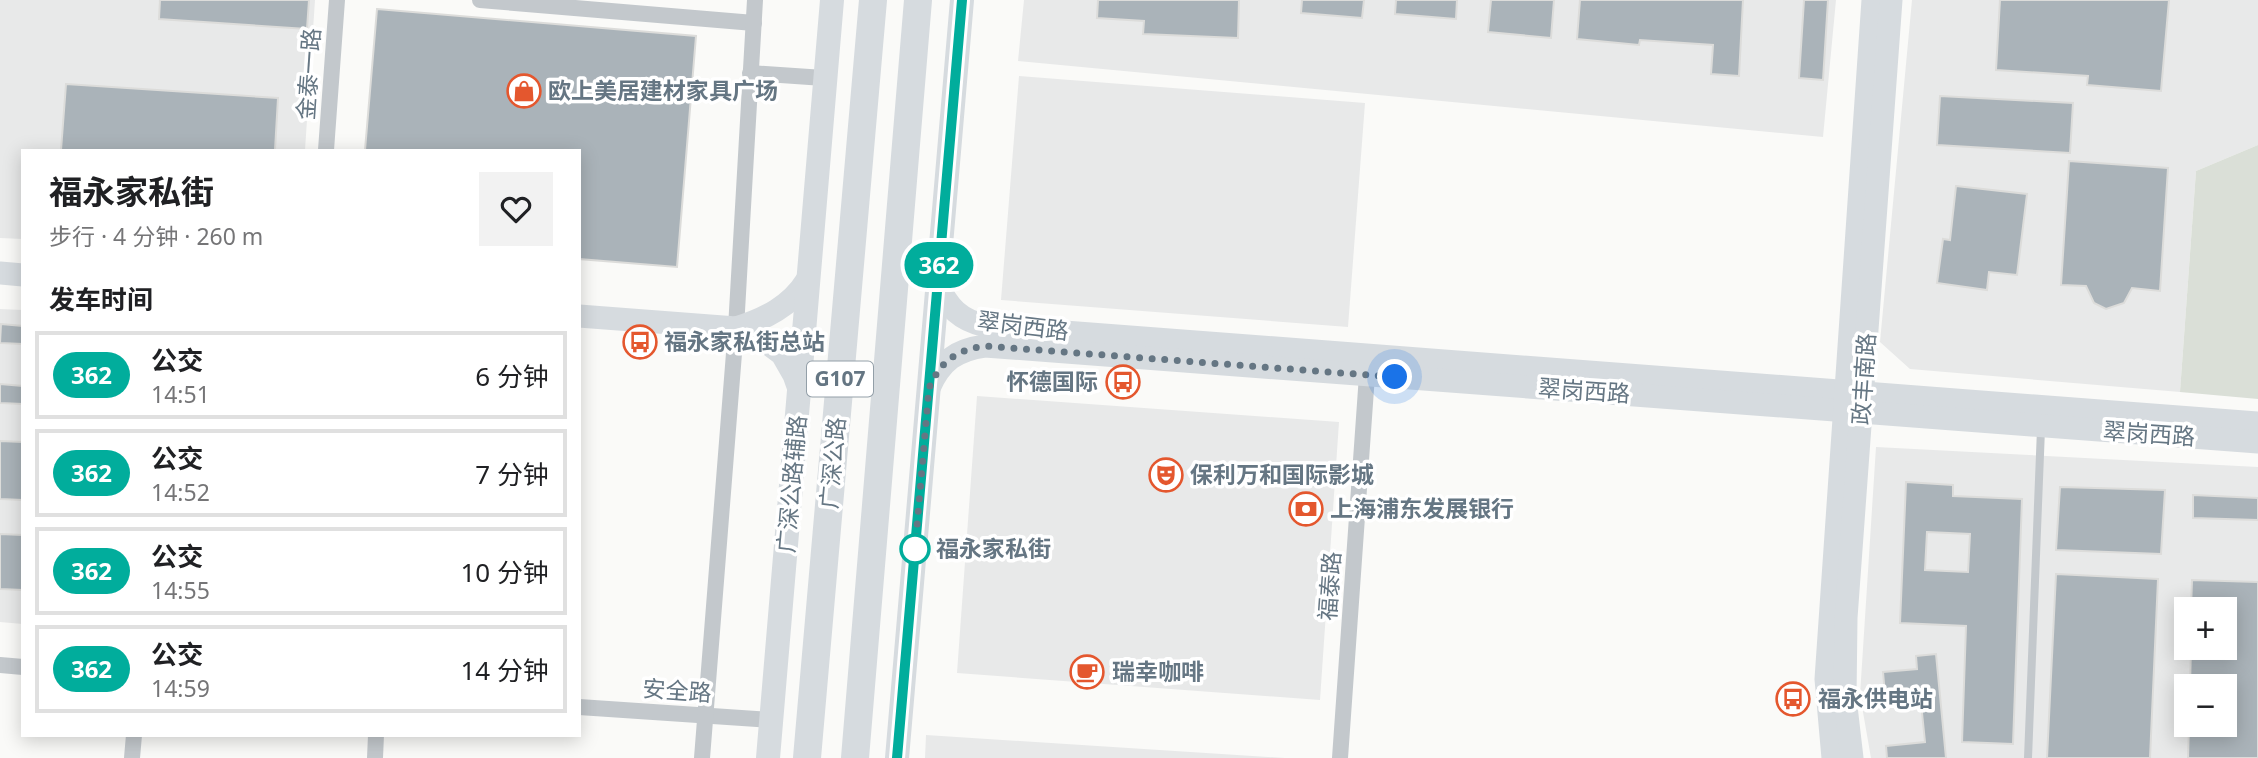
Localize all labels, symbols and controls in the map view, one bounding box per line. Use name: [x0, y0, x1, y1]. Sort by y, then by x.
street label: 金泰一路: [289, 27, 327, 121]
shop icon: 欧上美居建材家具广场: [505, 72, 543, 110]
place label: 欧上美居建材家具广场: [548, 74, 778, 106]
text: 福永家私街: [49, 169, 214, 214]
button: heart: [479, 172, 553, 246]
text: 步行 · 4 分钟 · 260 m: [49, 220, 263, 252]
line badge: 362: [899, 242, 979, 288]
text: 362: [918, 248, 960, 281]
text: 发车时间: [49, 281, 153, 317]
street label: 翠岗西路: [976, 304, 1071, 346]
bus stop icon: 福永家私街总站: [621, 323, 659, 361]
place label: 福永家私街总站: [664, 325, 825, 357]
street label: 政丰南路: [1844, 332, 1882, 426]
text: 公交: [151, 342, 203, 378]
text: 362: [71, 358, 112, 391]
text: 6 分钟: [475, 358, 549, 394]
your location: [1377, 359, 1412, 394]
road number: G107: [807, 362, 873, 396]
bus stop icon: 怀德国际: [1104, 363, 1142, 401]
place label: 怀德国际: [1006, 365, 1098, 397]
street label: 翠岗西路: [1537, 371, 1631, 409]
text: 14:51: [151, 378, 210, 410]
street label: 广深公路辅路: [769, 414, 813, 554]
street label: 翠岗西路: [2102, 414, 2196, 452]
street label: 广深公路: [812, 416, 852, 510]
text: 公交: [151, 440, 203, 476]
text: 362: [71, 456, 112, 489]
text: 7 分钟: [475, 456, 549, 492]
theatre icon: 保利万和国际影城: [1147, 456, 1185, 494]
place label: 保利万和国际影城: [1190, 458, 1374, 490]
text: 14:52: [151, 476, 210, 508]
bank icon: 上海浦东发展银行: [1287, 490, 1325, 528]
place label: 上海浦东发展银行: [1330, 492, 1514, 524]
place label: 福永家私街: [936, 532, 1051, 564]
marker: 福永家私街: [900, 534, 930, 564]
text: 公交: [151, 538, 203, 574]
street label: 福泰路: [1311, 550, 1347, 621]
text: 362: [71, 554, 112, 587]
text: 10 分钟: [460, 554, 549, 590]
text: 14:55: [151, 574, 210, 606]
map controls: [2174, 597, 2237, 737]
button: +: [2174, 597, 2237, 660]
text: 公交: [151, 636, 203, 672]
text: 362: [71, 652, 112, 685]
text: 14 分钟: [460, 652, 549, 688]
cafe icon: 瑞幸咖啡: [1068, 653, 1106, 691]
place label: 瑞幸咖啡: [1112, 655, 1204, 687]
text: 14:59: [151, 672, 210, 704]
street label: 安全路: [642, 672, 713, 708]
button: −: [2174, 674, 2237, 737]
bus stop icon: 福永供电站: [1774, 680, 1812, 718]
place label: 福永供电站: [1818, 682, 1933, 714]

